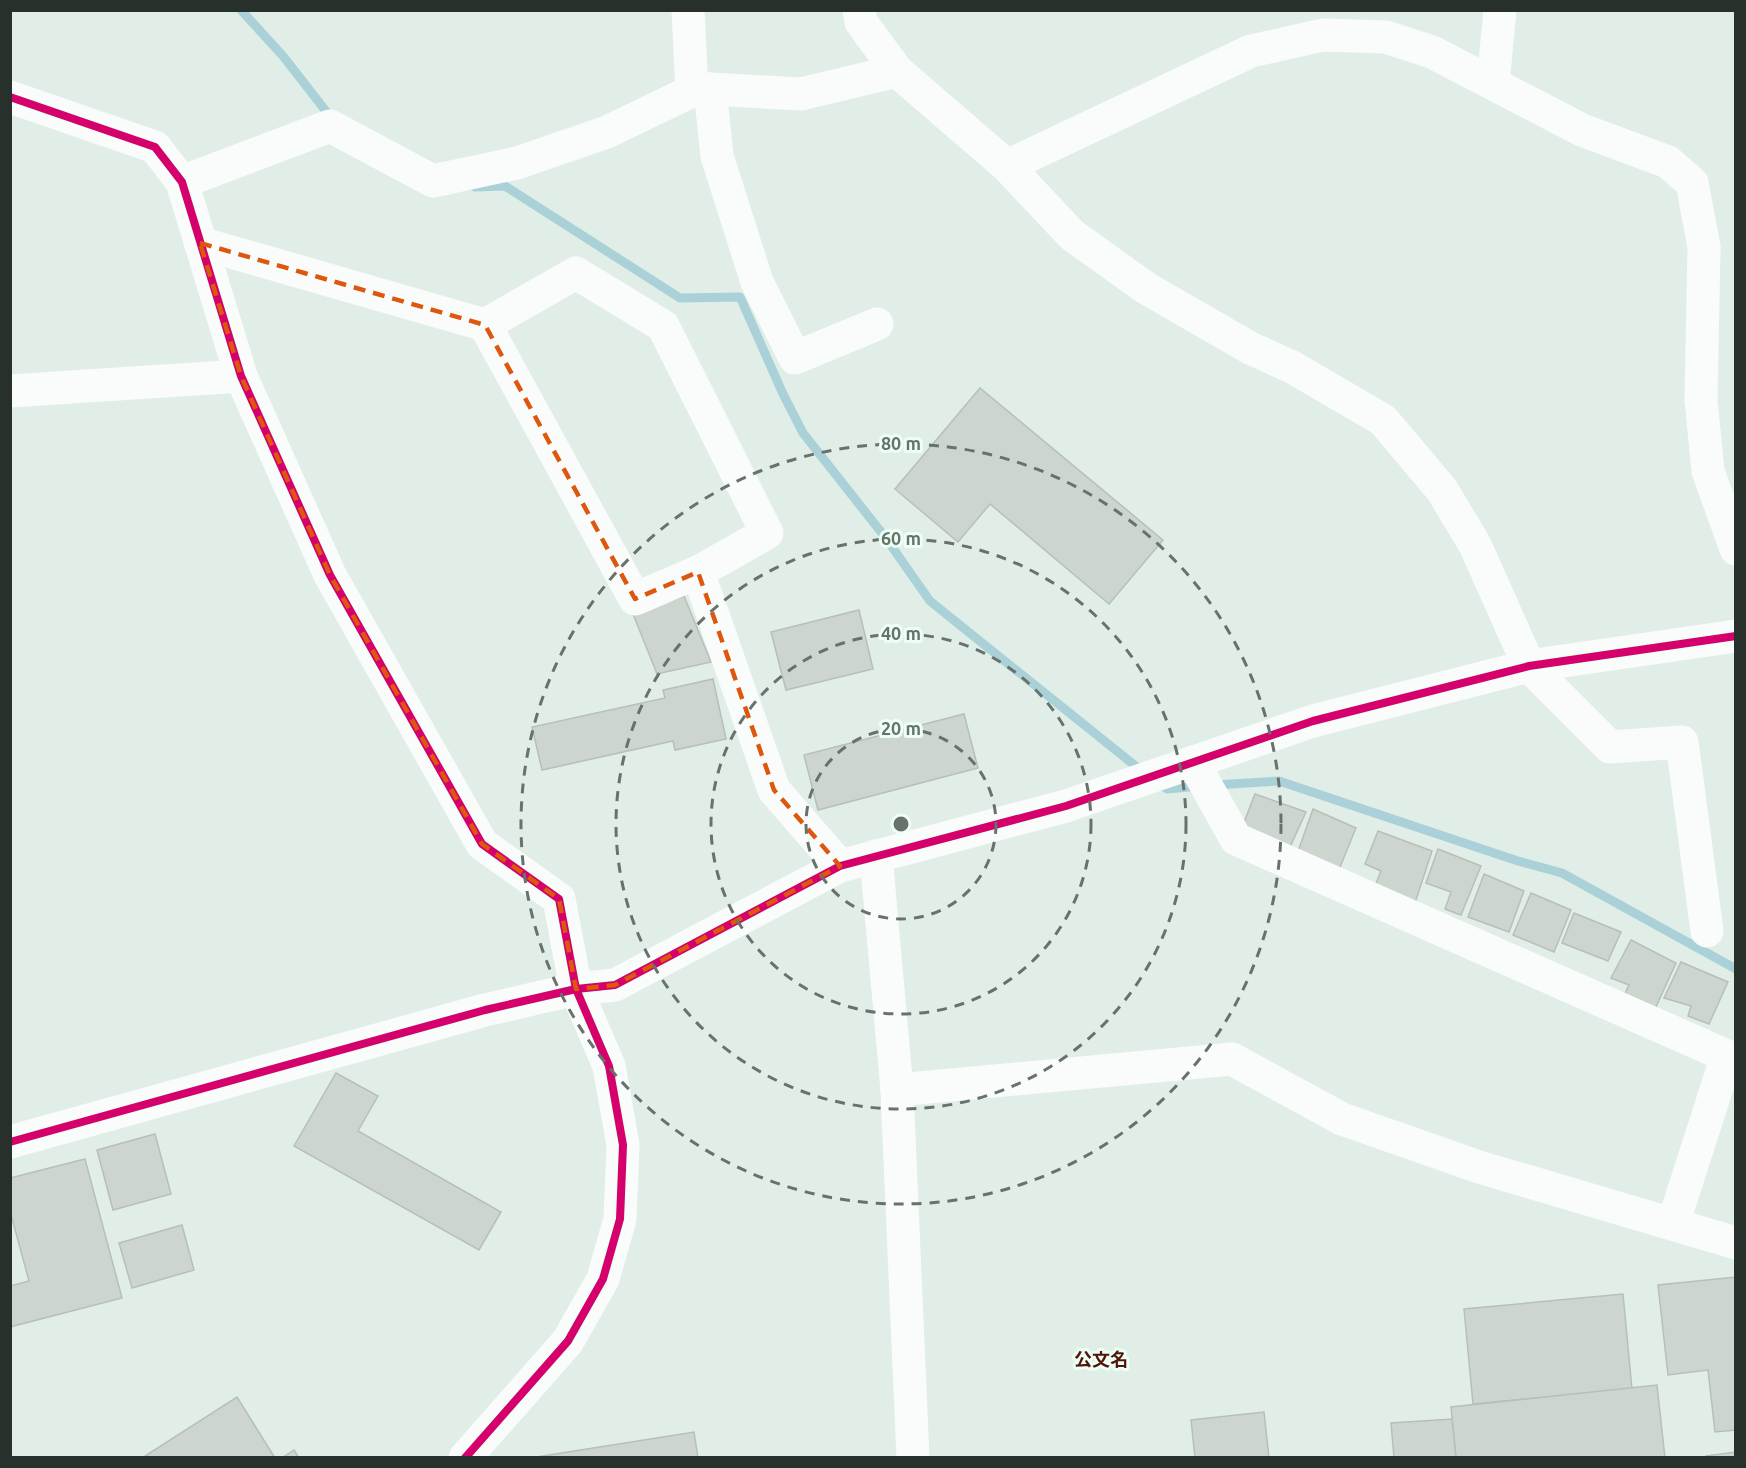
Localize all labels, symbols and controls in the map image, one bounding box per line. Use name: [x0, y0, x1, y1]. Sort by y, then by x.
text: 80 m: [881, 433, 921, 453]
text: 60 m: [881, 528, 921, 548]
text: 40 m: [881, 623, 921, 643]
text: 20 m: [881, 718, 921, 738]
centre of rings: [891, 814, 911, 834]
district label: 公文名: [1074, 1349, 1128, 1369]

